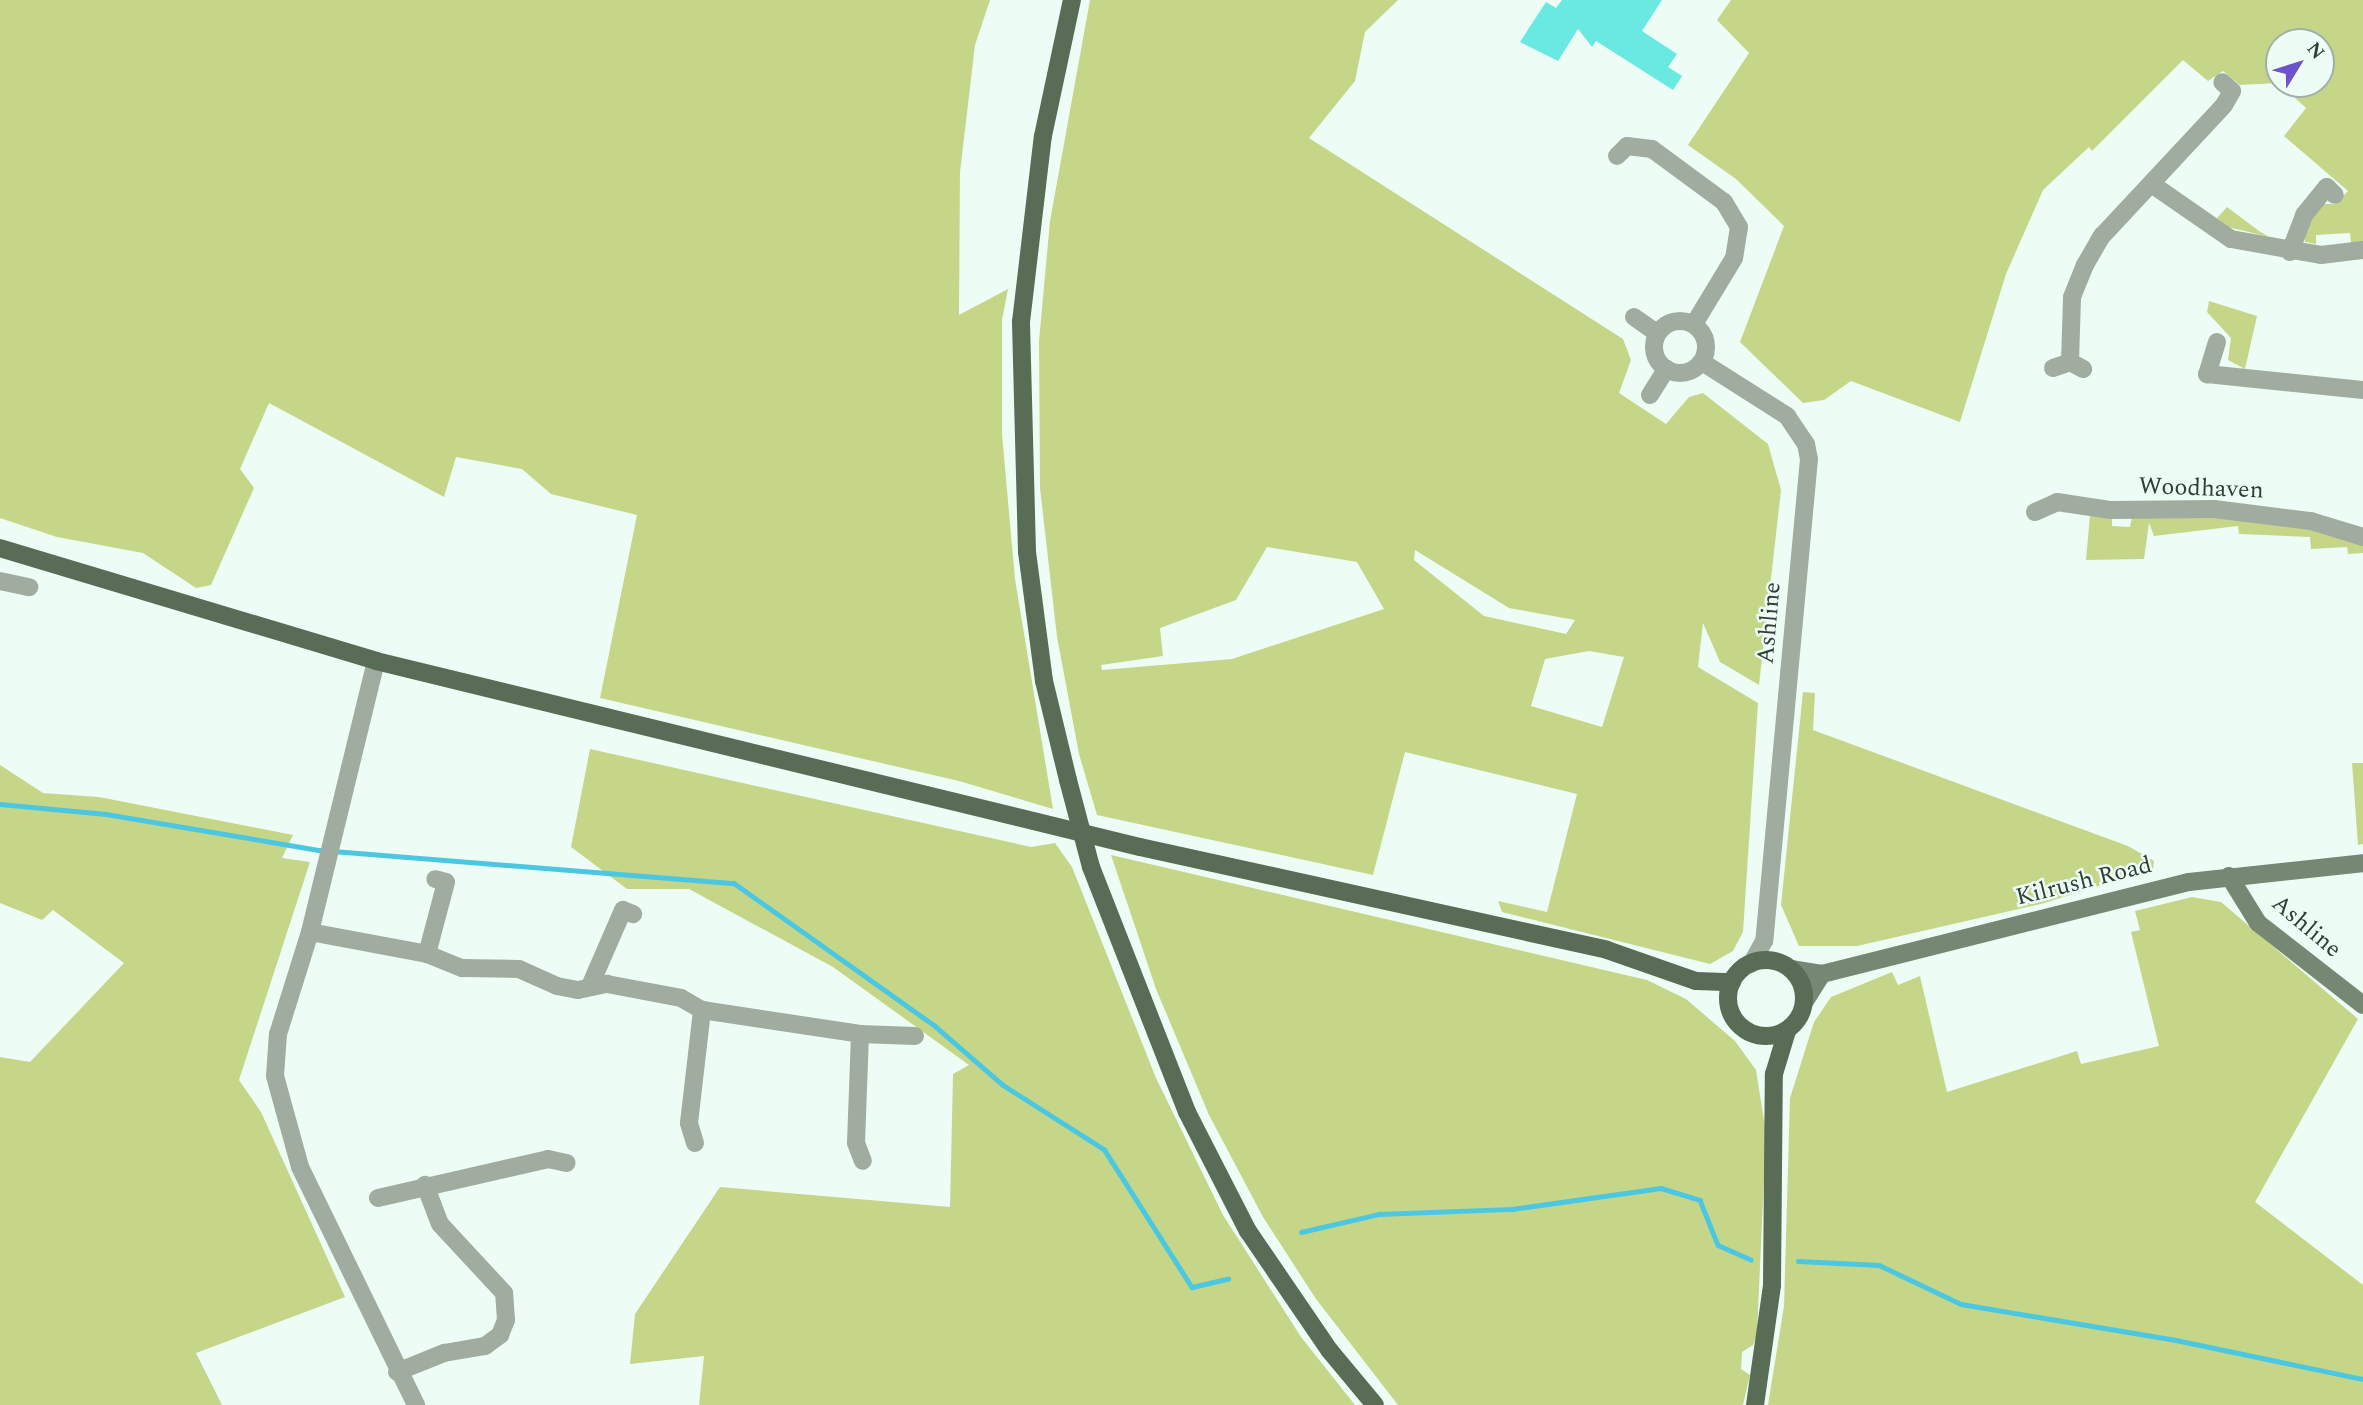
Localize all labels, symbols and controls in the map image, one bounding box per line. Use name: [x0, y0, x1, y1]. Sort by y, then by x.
north arrow: [2265, 28, 2335, 98]
text: N: [2299, 36, 2332, 66]
street label: Woodhaven: [2138, 472, 2264, 506]
street label: Ashline: [1752, 581, 1788, 665]
street label: Kilrush Road: [2013, 851, 2155, 913]
street label: Ashline: [2265, 890, 2347, 964]

